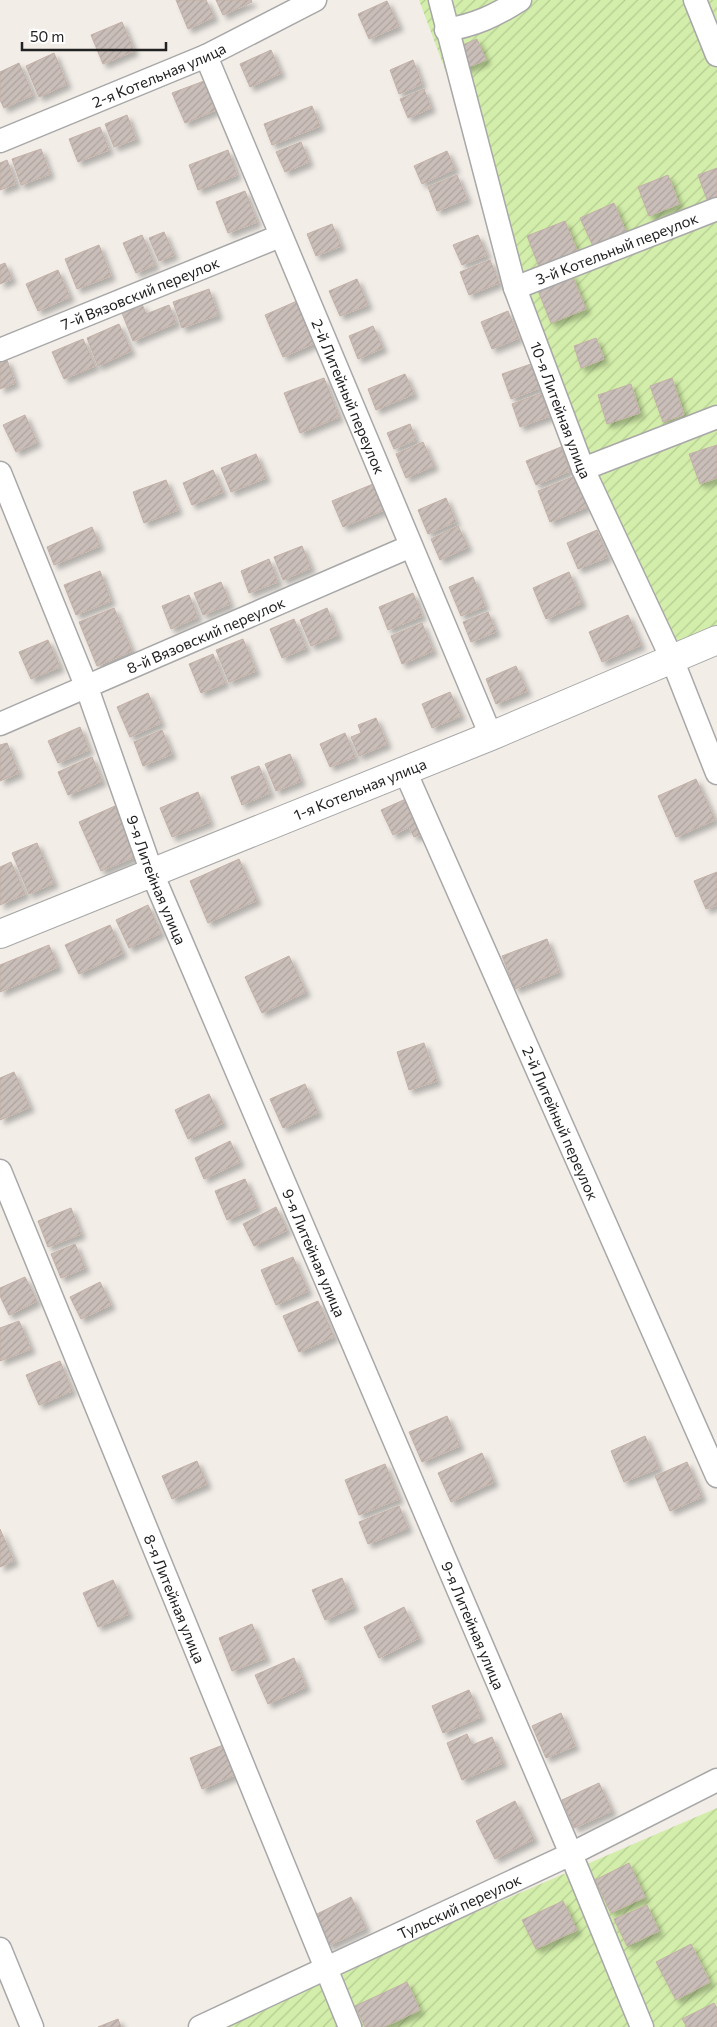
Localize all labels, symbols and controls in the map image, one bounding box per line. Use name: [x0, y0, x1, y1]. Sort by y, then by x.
scale bar: [22, 20, 166, 52]
text: 50 m: [30, 27, 64, 45]
street label: 2-я Котельная улица: [89, 38, 229, 111]
street label: 3-й Котельный переулок: [533, 208, 700, 288]
street label: 7-й Вязовский переулок: [58, 253, 222, 333]
street label: 2-й Литейный переулок: [308, 316, 389, 477]
street label: 10-я Литейная улица: [527, 339, 595, 481]
street label: 8-й Вязовский переулок: [124, 593, 287, 677]
street label: 1-я Котельная улица: [291, 754, 429, 824]
street label: 9-я Литейная улица: [123, 813, 190, 947]
street label: 2-й Литейный переулок: [519, 1043, 603, 1203]
street label: 9-я Литейная улица: [279, 1186, 350, 1320]
street label: 8-я Литейная улица: [140, 1531, 209, 1666]
street label: 9-я Литейная улица: [438, 1558, 509, 1692]
street label: Тульский переулок: [395, 1870, 524, 1943]

